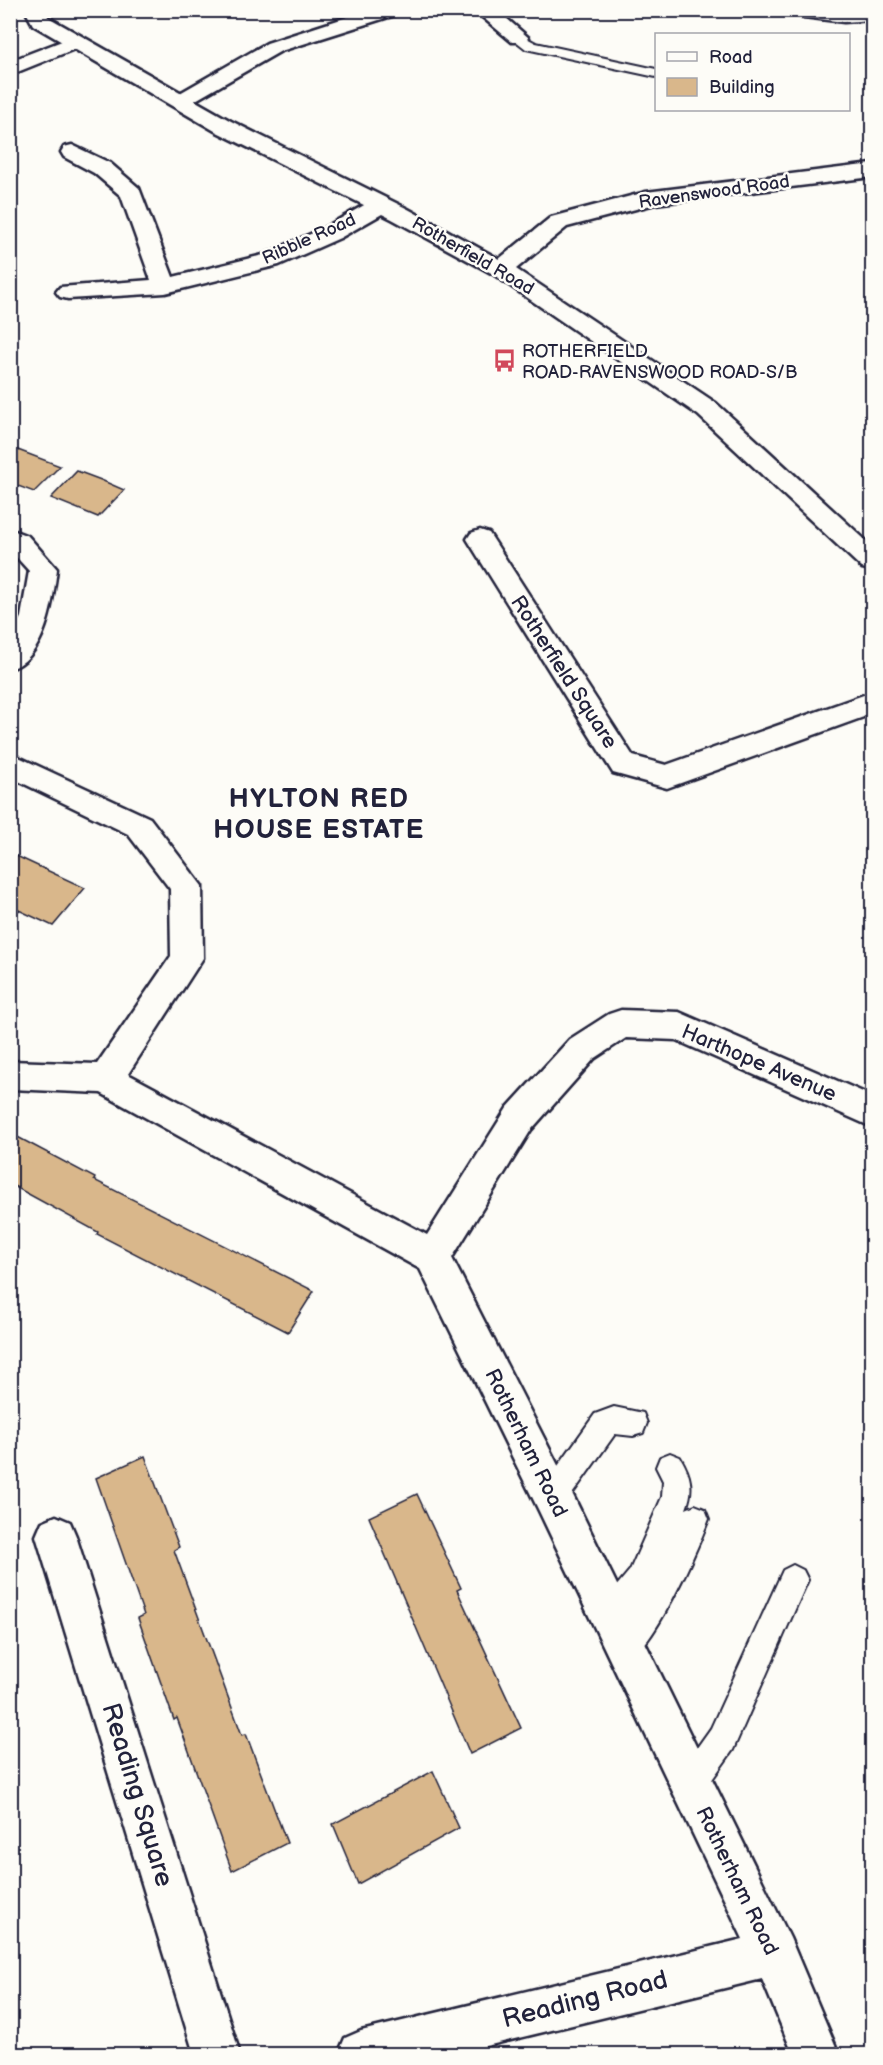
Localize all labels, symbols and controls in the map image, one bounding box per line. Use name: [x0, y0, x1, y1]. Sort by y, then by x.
legend: [655, 33, 850, 111]
text: Road: [709, 47, 753, 68]
text: Building: [709, 77, 775, 98]
street label: Ravenswood Road: [637, 171, 791, 213]
street label: Ribble Road: [259, 209, 359, 269]
street label: Rotherfield Road: [408, 213, 538, 299]
place label: ROTHERFIELD ROAD-RAVENSWOOD ROAD-S/B: [522, 341, 797, 383]
bus stop icon: ROTHERFIELD ROAD-RAVENSWOOD ROAD-S/B: [491, 348, 517, 374]
street label: Rotherfield Square: [505, 591, 623, 753]
district label: HYLTON RED HOUSE ESTATE: [213, 783, 425, 846]
street label: Harthope Avenue: [678, 1019, 840, 1107]
street label: Rotherham Road: [479, 1365, 573, 1521]
street label: Reading Square: [94, 1700, 180, 1890]
street label: Rotherham Road: [690, 1803, 784, 1959]
street label: Reading Road: [499, 1964, 671, 2036]

